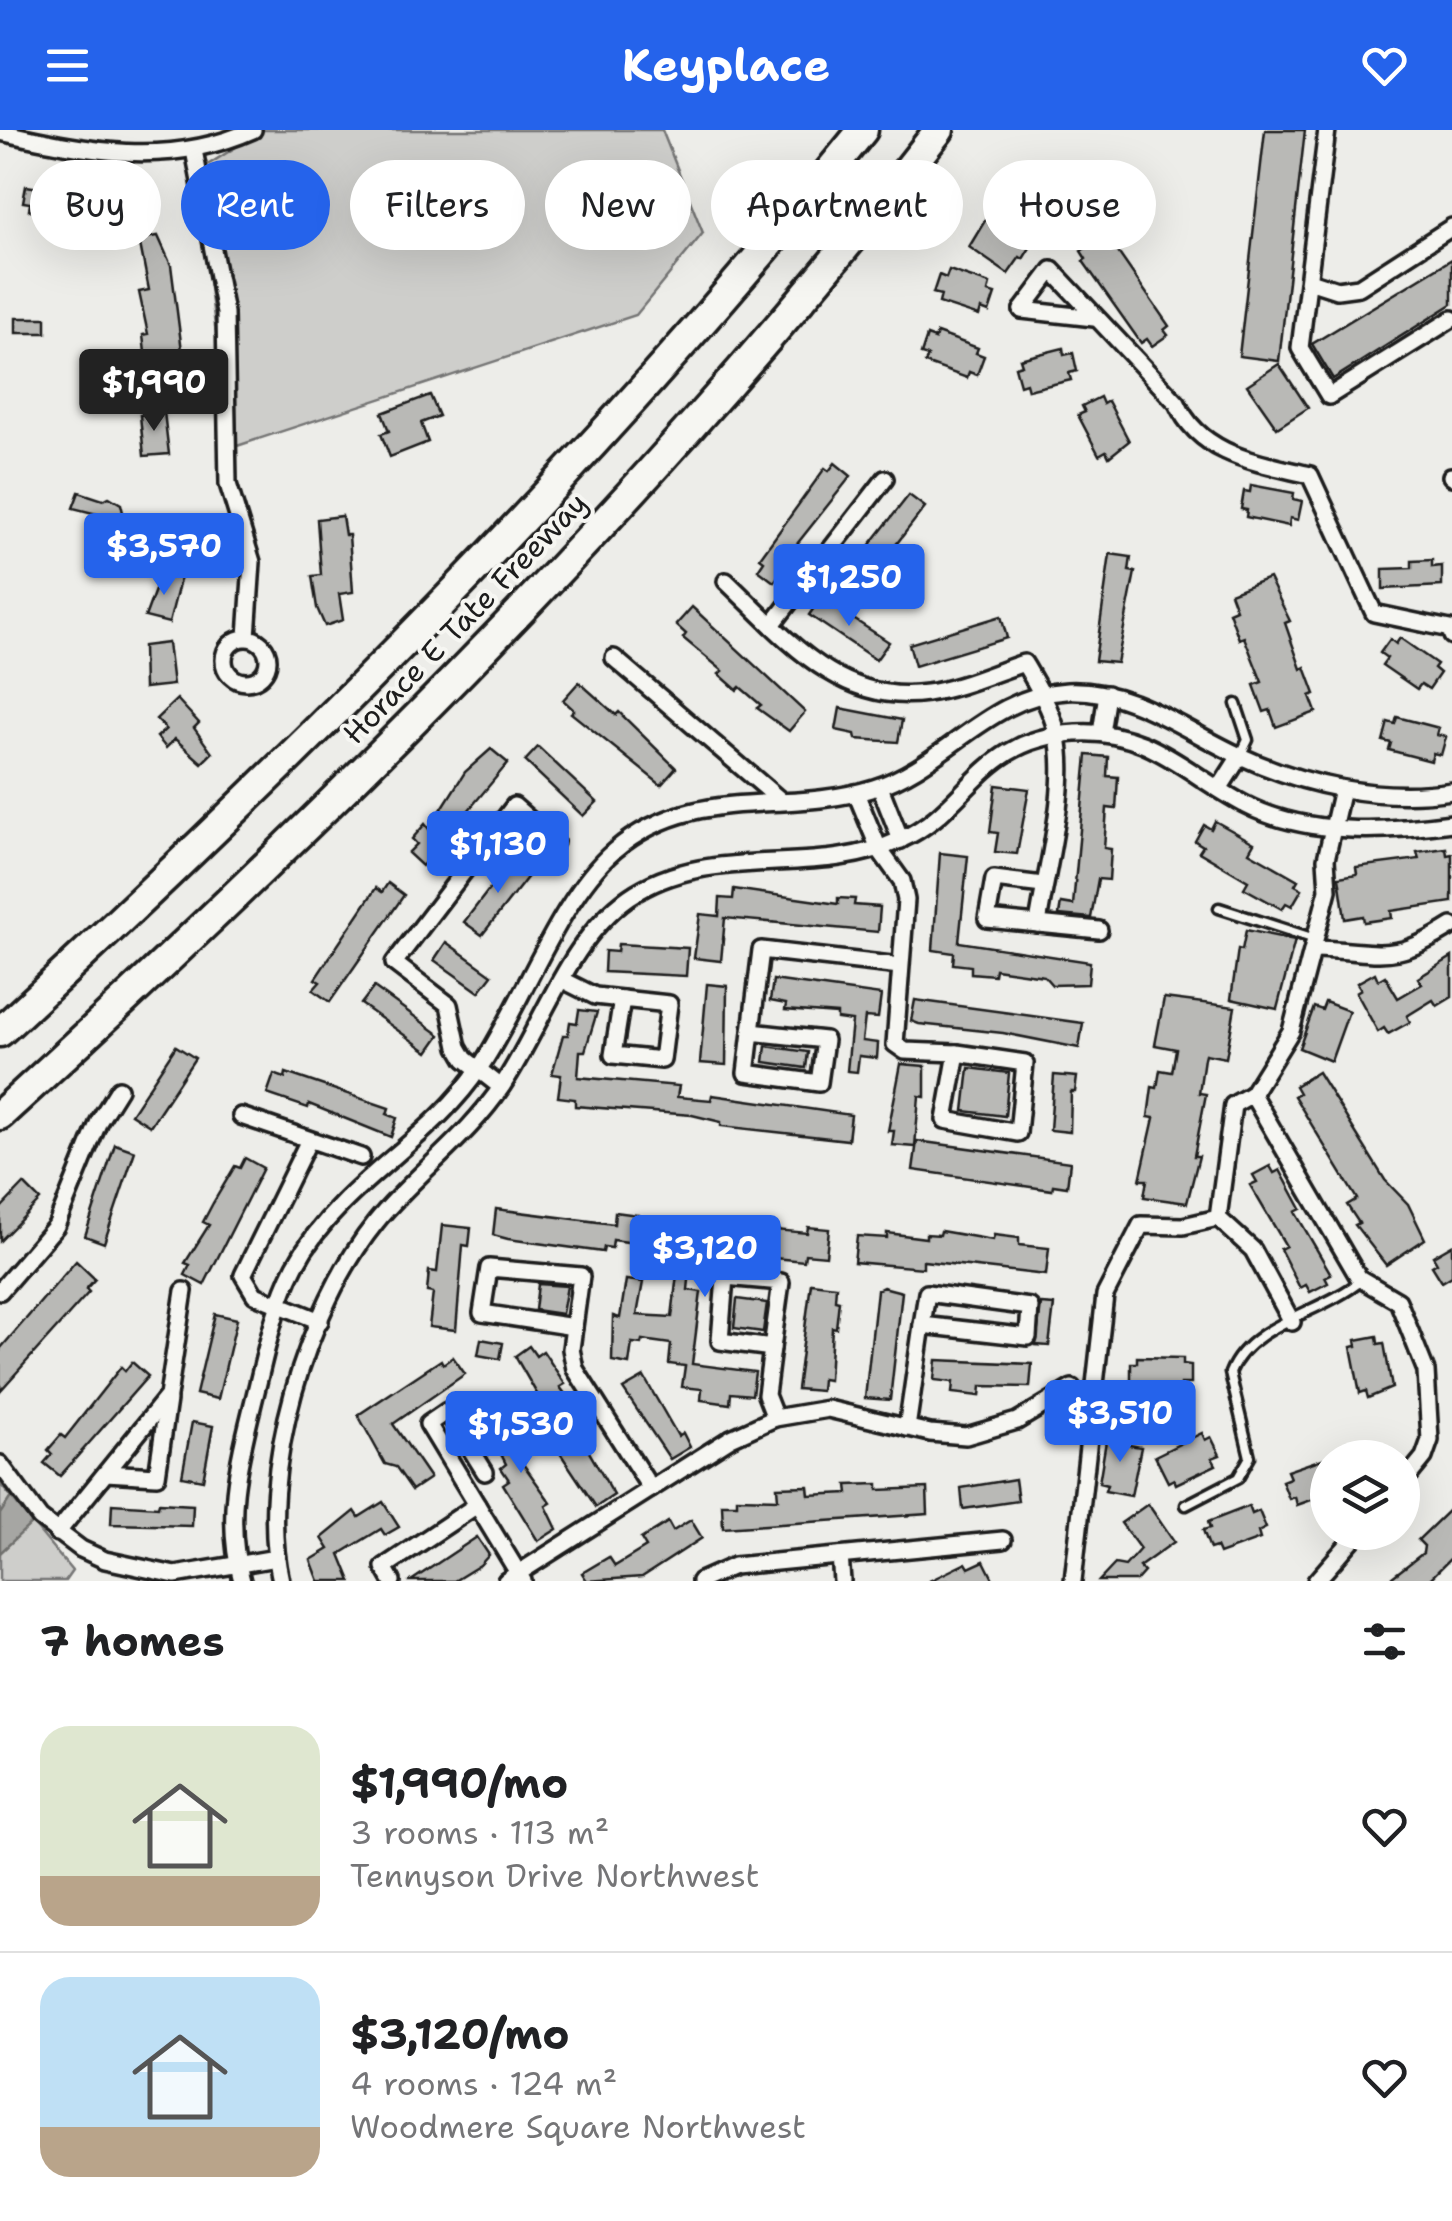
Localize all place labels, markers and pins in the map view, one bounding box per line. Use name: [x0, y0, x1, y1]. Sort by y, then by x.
pin: $1,990: [73, 349, 235, 434]
pin: $3,570: [83, 513, 245, 598]
pin: $1,250: [768, 544, 930, 629]
pin: $1,130: [417, 811, 579, 896]
pin: $3,120: [624, 1215, 786, 1300]
pin: $3,510: [1039, 1380, 1201, 1465]
pin: $1,530: [440, 1391, 602, 1476]

